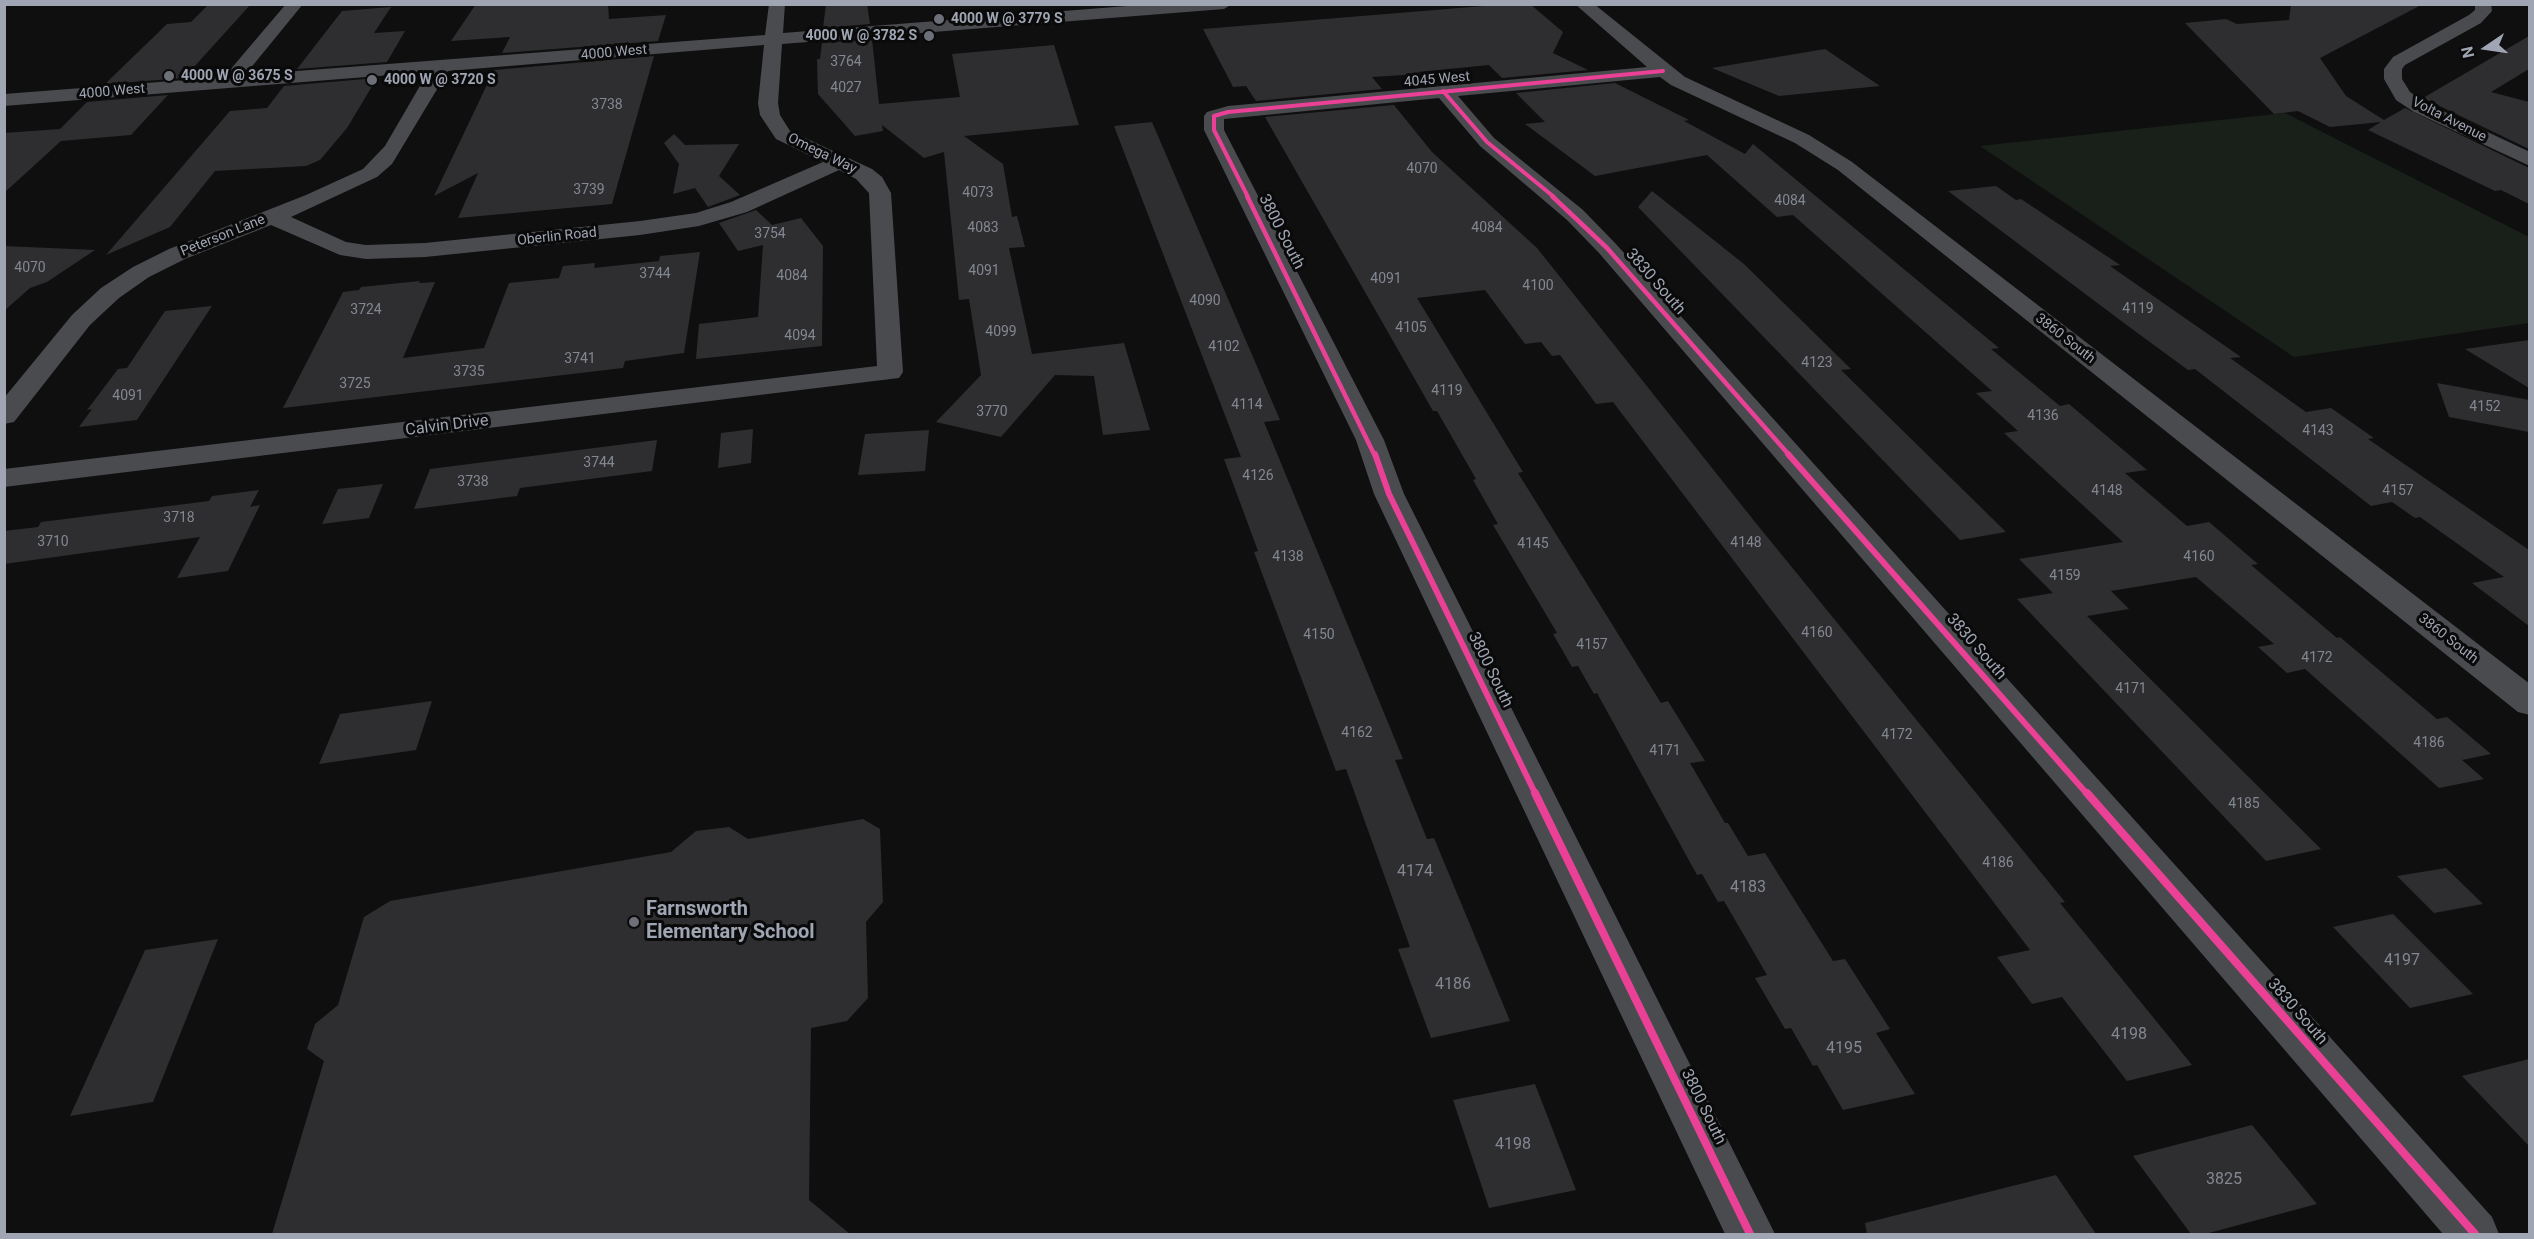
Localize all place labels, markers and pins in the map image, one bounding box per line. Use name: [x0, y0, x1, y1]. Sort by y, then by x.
place label: 4000 W @ 3779 S: [951, 11, 1063, 27]
marker: 4000 W @ 3779 S: [932, 12, 946, 26]
place label: 4000 W @ 3782 S: [805, 28, 917, 44]
marker: 4000 W @ 3782 S: [922, 29, 936, 43]
place label: 4000 W @ 3675 S: [181, 68, 293, 84]
marker: 4000 W @ 3675 S: [162, 69, 176, 83]
place label: 4000 W @ 3720 S: [384, 72, 496, 88]
marker: 4000 W @ 3720 S: [365, 73, 379, 87]
place label: Farnsworth Elementary School: [646, 898, 814, 945]
marker: Farnsworth Elementary School: [627, 915, 641, 929]

